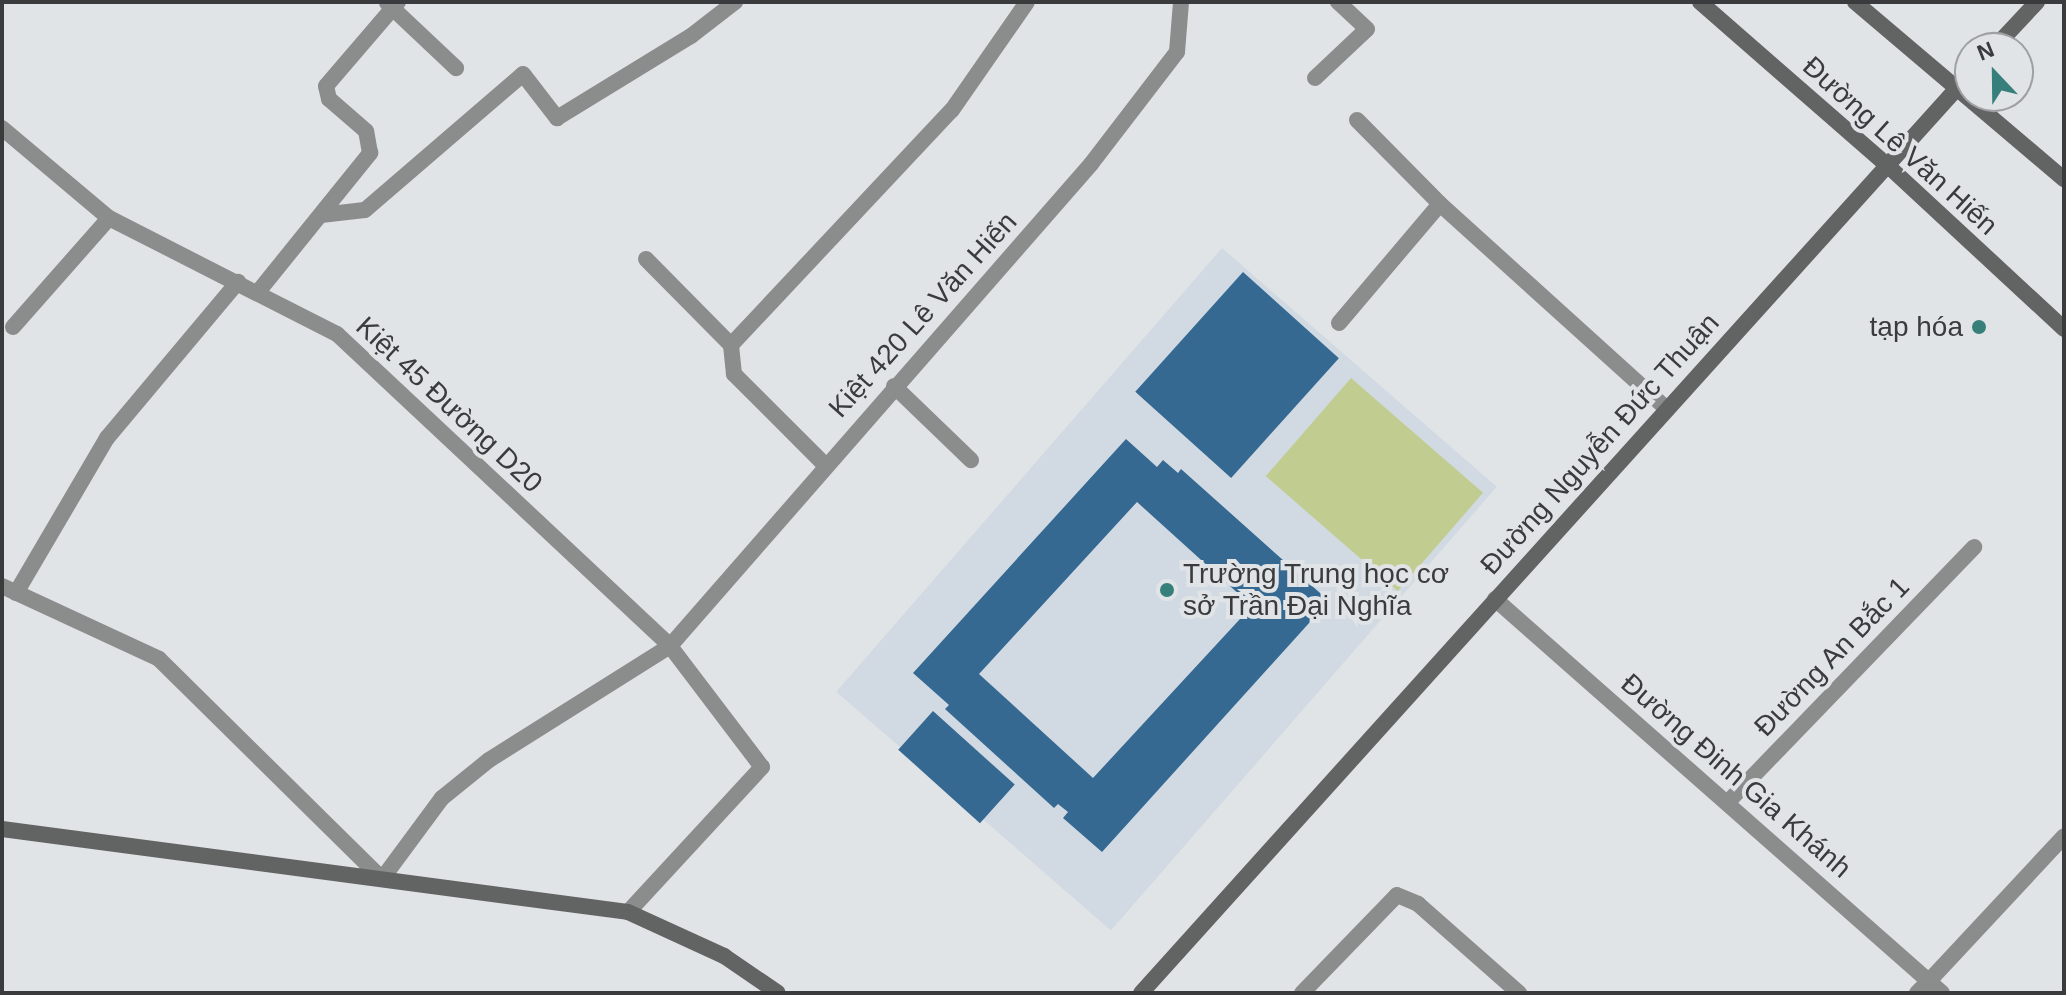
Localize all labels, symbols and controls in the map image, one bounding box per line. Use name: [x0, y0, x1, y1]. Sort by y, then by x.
north arrow: [1954, 32, 2034, 112]
text: N: [1974, 37, 1998, 66]
street label: Đường Lê Văn Hiến: [1796, 50, 2004, 242]
street label: Kiệt 420 Lê Văn Hiến: [822, 205, 1024, 425]
street label: Đường Nguyễn Đức Thuận: [1474, 306, 1726, 582]
street label: Kiệt 45 Đường D20: [349, 310, 549, 500]
place label: tạp hóa: [1870, 310, 1963, 344]
marker: tạp hóa: [1970, 318, 1988, 336]
place label: Trường Trung học cơ sở Trần Đại Nghĩa: [1183, 557, 1450, 623]
street label: Đường An Bắc 1: [1747, 570, 1917, 744]
marker: Trường Trung học cơ sở Trần Đại Nghĩa: [1158, 581, 1176, 599]
street label: Đường Đinh Gia Khánh: [1614, 667, 1858, 885]

